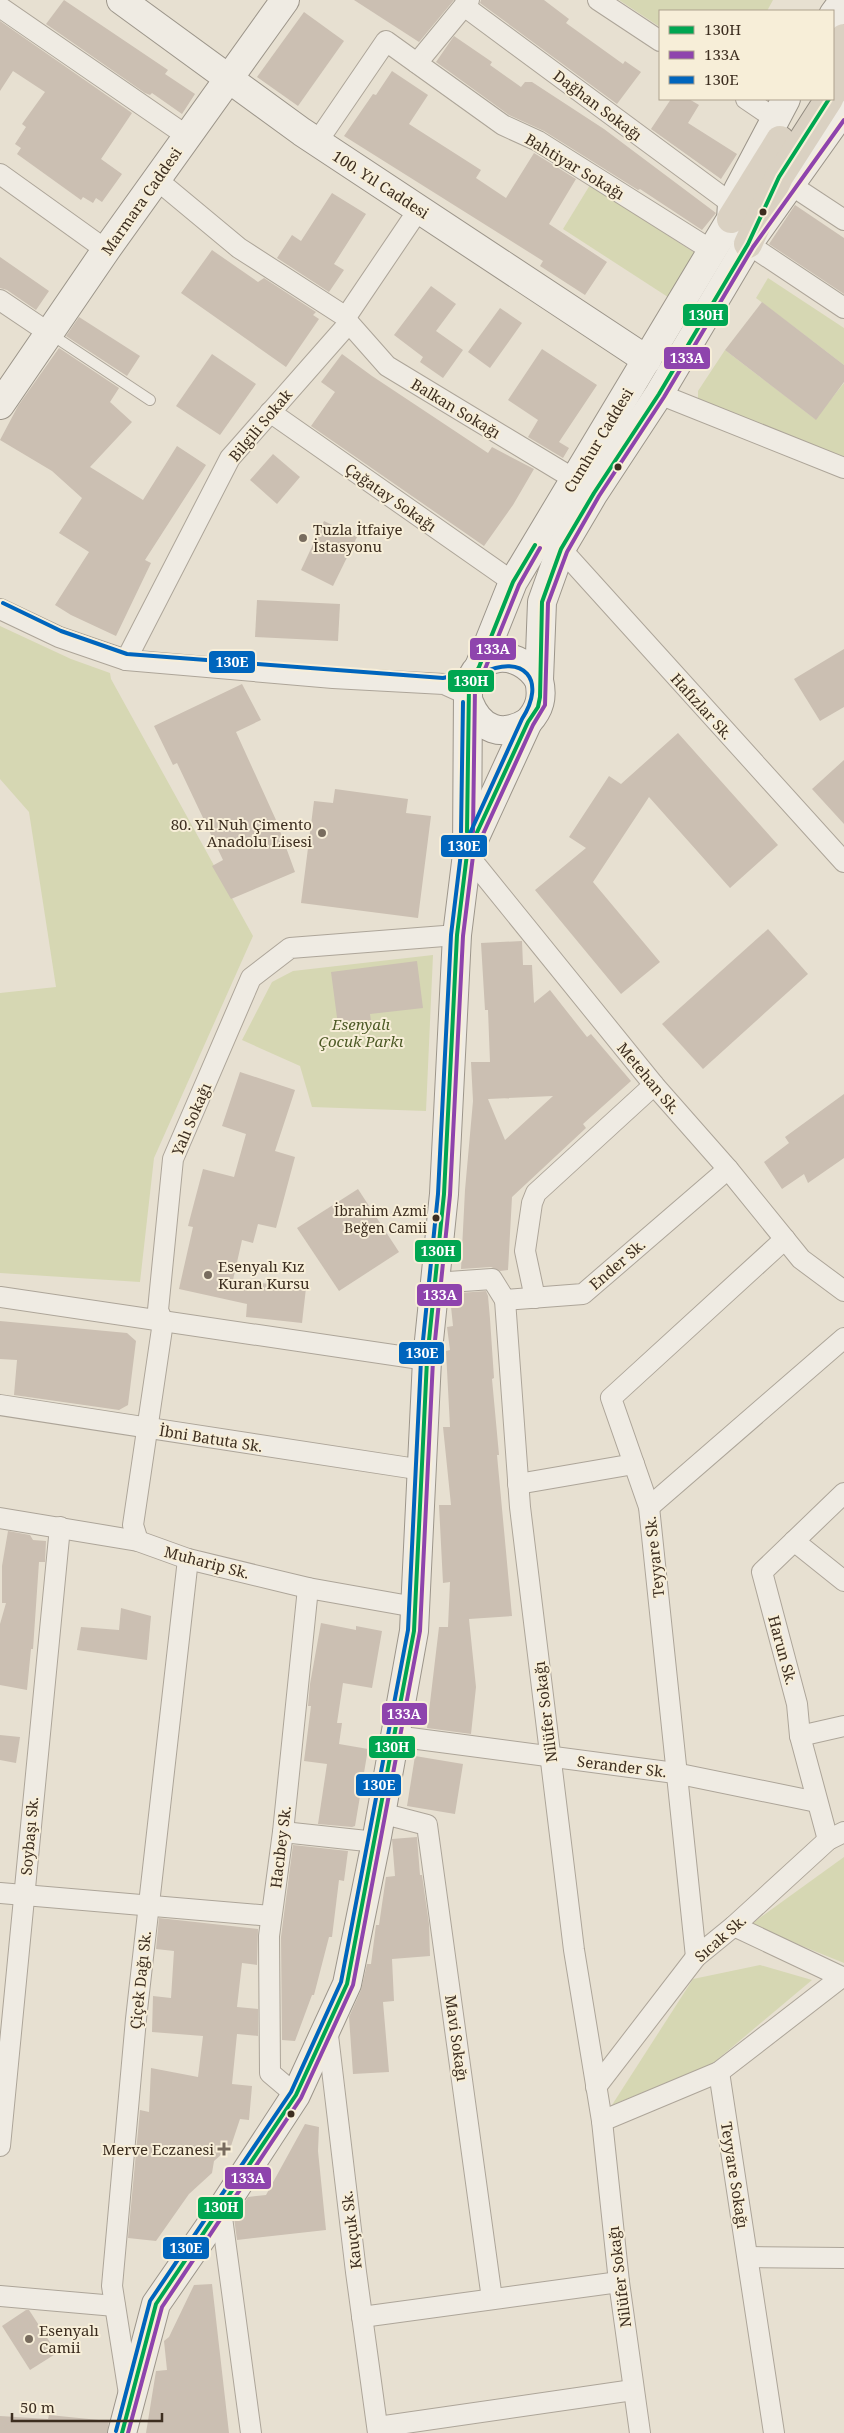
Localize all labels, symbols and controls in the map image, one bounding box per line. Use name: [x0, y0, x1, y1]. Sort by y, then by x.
legend: [659, 10, 834, 100]
text: 130H: [704, 19, 741, 39]
text: 133A: [704, 44, 740, 64]
street label: Dağhan Sokağı: [550, 65, 646, 145]
text: 130E: [704, 69, 739, 89]
street label: Bahtiyar Sokağı: [522, 128, 629, 204]
street label: Marmara Caddesi: [96, 143, 186, 259]
street label: 100. Yıl Caddesi: [329, 145, 433, 223]
unlabelled marker: [758, 207, 768, 217]
line badge: 130H: [682, 303, 729, 327]
text: 130H: [688, 305, 724, 324]
line badge: 133A: [663, 346, 711, 370]
text: 133A: [670, 348, 705, 367]
street label: Balkan Sokağı: [408, 374, 504, 443]
street label: Cumhur Caddesi: [559, 384, 637, 496]
street label: Bilgili Sokak: [224, 385, 296, 465]
street label: Çağatay Sokağı: [341, 458, 441, 536]
unlabelled marker: [613, 462, 623, 472]
place label: Tuzla İtfaiye İstasyonu: [313, 519, 402, 556]
marker: Tuzla İtfaiye İstasyonu: [297, 532, 309, 544]
line badge: 133A: [469, 637, 517, 661]
text: 133A: [476, 639, 511, 658]
line badge: 130E: [208, 650, 256, 674]
text: 130E: [216, 652, 248, 671]
street label: Hafızlar Sk.: [667, 668, 737, 744]
line badge: 130H: [447, 669, 495, 693]
text: 130H: [453, 671, 489, 690]
place label: 80. Yıl Nuh Çimento Anadolu Lisesi: [171, 814, 312, 851]
marker: 80. Yıl Nuh Çimento Anadolu Lisesi: [316, 827, 328, 839]
line badge: 130E: [440, 834, 488, 858]
text: 130E: [448, 836, 480, 855]
park label: Esenyalı Çocuk Parkı: [319, 1014, 404, 1051]
street label: Metehan Sk.: [613, 1038, 685, 1118]
street label: Yalı Sokağı: [166, 1079, 215, 1159]
place label: İbrahim Azmi Beğen Camii: [334, 1201, 428, 1237]
marker: İbrahim Azmi Beğen Camii: [431, 1213, 441, 1223]
street label: Ender Sk.: [585, 1234, 649, 1294]
line badge: 130H: [414, 1239, 462, 1263]
text: 130H: [420, 1241, 456, 1260]
place label: Esenyalı Kız Kuran Kursu: [218, 1256, 310, 1293]
marker: Esenyalı Kız Kuran Kursu: [202, 1269, 214, 1281]
line badge: 133A: [416, 1283, 463, 1307]
text: 133A: [423, 1285, 458, 1304]
line badge: 130E: [398, 1341, 445, 1365]
text: 130E: [406, 1343, 438, 1362]
street label: İbni Batuta Sk.: [158, 1420, 264, 1456]
street label: Teyyare Sk.: [640, 1515, 668, 1599]
street label: Muharip Sk.: [162, 1541, 252, 1583]
street label: Harun Sk.: [764, 1613, 802, 1687]
street label: Nilüfer Sokağı: [529, 1660, 561, 1764]
line badge: 133A: [381, 1702, 428, 1726]
text: 133A: [387, 1704, 422, 1723]
line badge: 130H: [368, 1735, 416, 1759]
text: 130H: [374, 1737, 410, 1756]
street label: Serander Sk.: [576, 1751, 668, 1781]
line badge: 130E: [355, 1773, 402, 1797]
text: 130E: [363, 1775, 395, 1794]
street label: Soybaşı Sk.: [16, 1796, 42, 1876]
street label: Hacıbey Sk.: [265, 1805, 295, 1889]
street label: Sıcak Sk.: [690, 1910, 750, 1966]
street label: Çiçek Dağı Sk.: [125, 1930, 155, 2030]
street label: Mavi Sokağı: [441, 1994, 473, 2083]
unlabelled marker: [286, 2109, 296, 2119]
street label: Teyyare Sokağı: [717, 2120, 753, 2230]
place label: Merve Eczanesi: [102, 2139, 214, 2159]
marker: Merve Eczanesi: [218, 2143, 230, 2155]
line badge: 133A: [224, 2166, 272, 2190]
text: 133A: [231, 2168, 266, 2187]
street label: Kauçuk Sk.: [336, 2190, 366, 2270]
line badge: 130H: [197, 2196, 244, 2220]
text: 130H: [203, 2197, 239, 2216]
street label: Nilüfer Sokağı: [603, 2225, 635, 2329]
line badge: 130E: [162, 2236, 210, 2260]
text: 130E: [170, 2238, 202, 2257]
place label: Esenyalı Camii: [39, 2320, 99, 2357]
marker: Esenyalı Camii: [23, 2333, 35, 2345]
scale bar: [12, 2390, 162, 2422]
text: 50 m: [20, 2397, 55, 2417]

